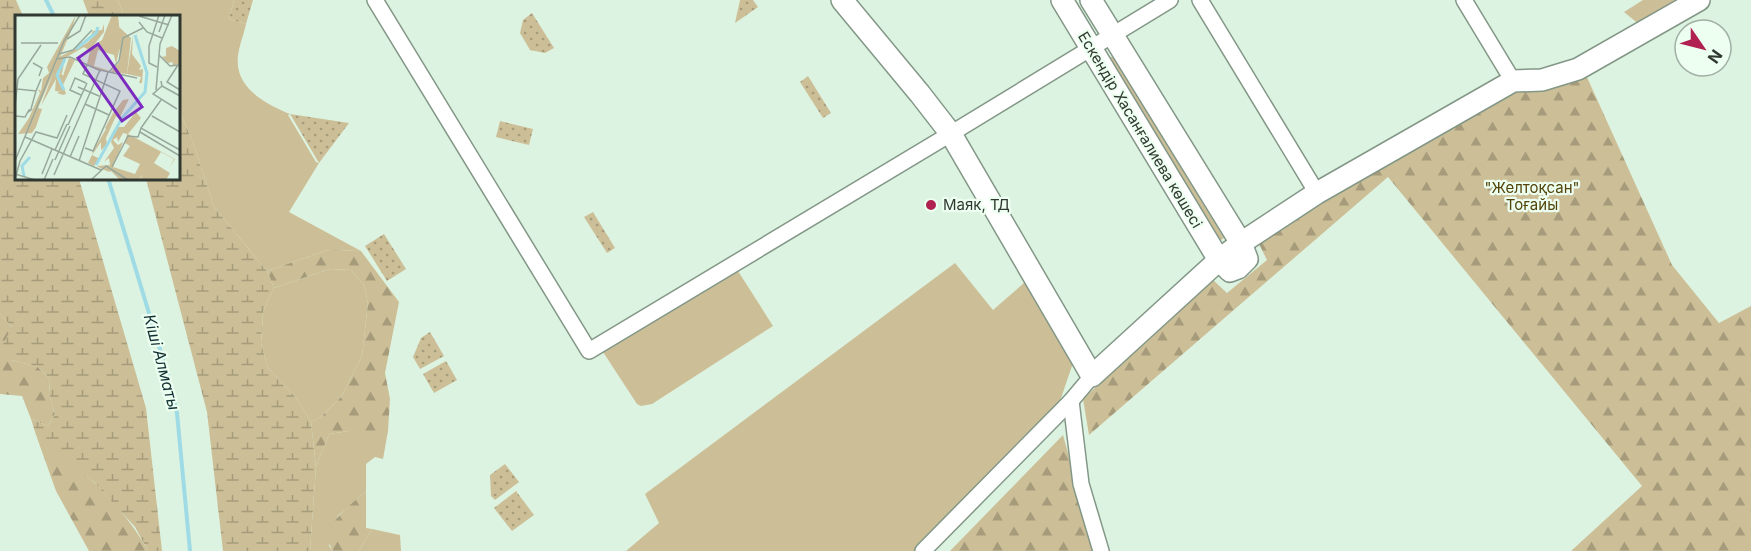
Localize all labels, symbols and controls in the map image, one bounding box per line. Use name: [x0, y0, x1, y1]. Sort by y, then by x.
inset map: [15, 15, 180, 180]
north arrow: [1673, 18, 1733, 78]
street label: Ескендір Хасанғалиева көшесі: [1074, 28, 1207, 231]
text: N: [1704, 46, 1727, 67]
park label: "Желтоқсан" Тоғайы: [1484, 178, 1580, 214]
place label: Маяк, ТД: [943, 195, 1010, 214]
marker: Маяк, ТД: [924, 198, 938, 212]
water label: Кіші Алматы: [140, 312, 184, 412]

